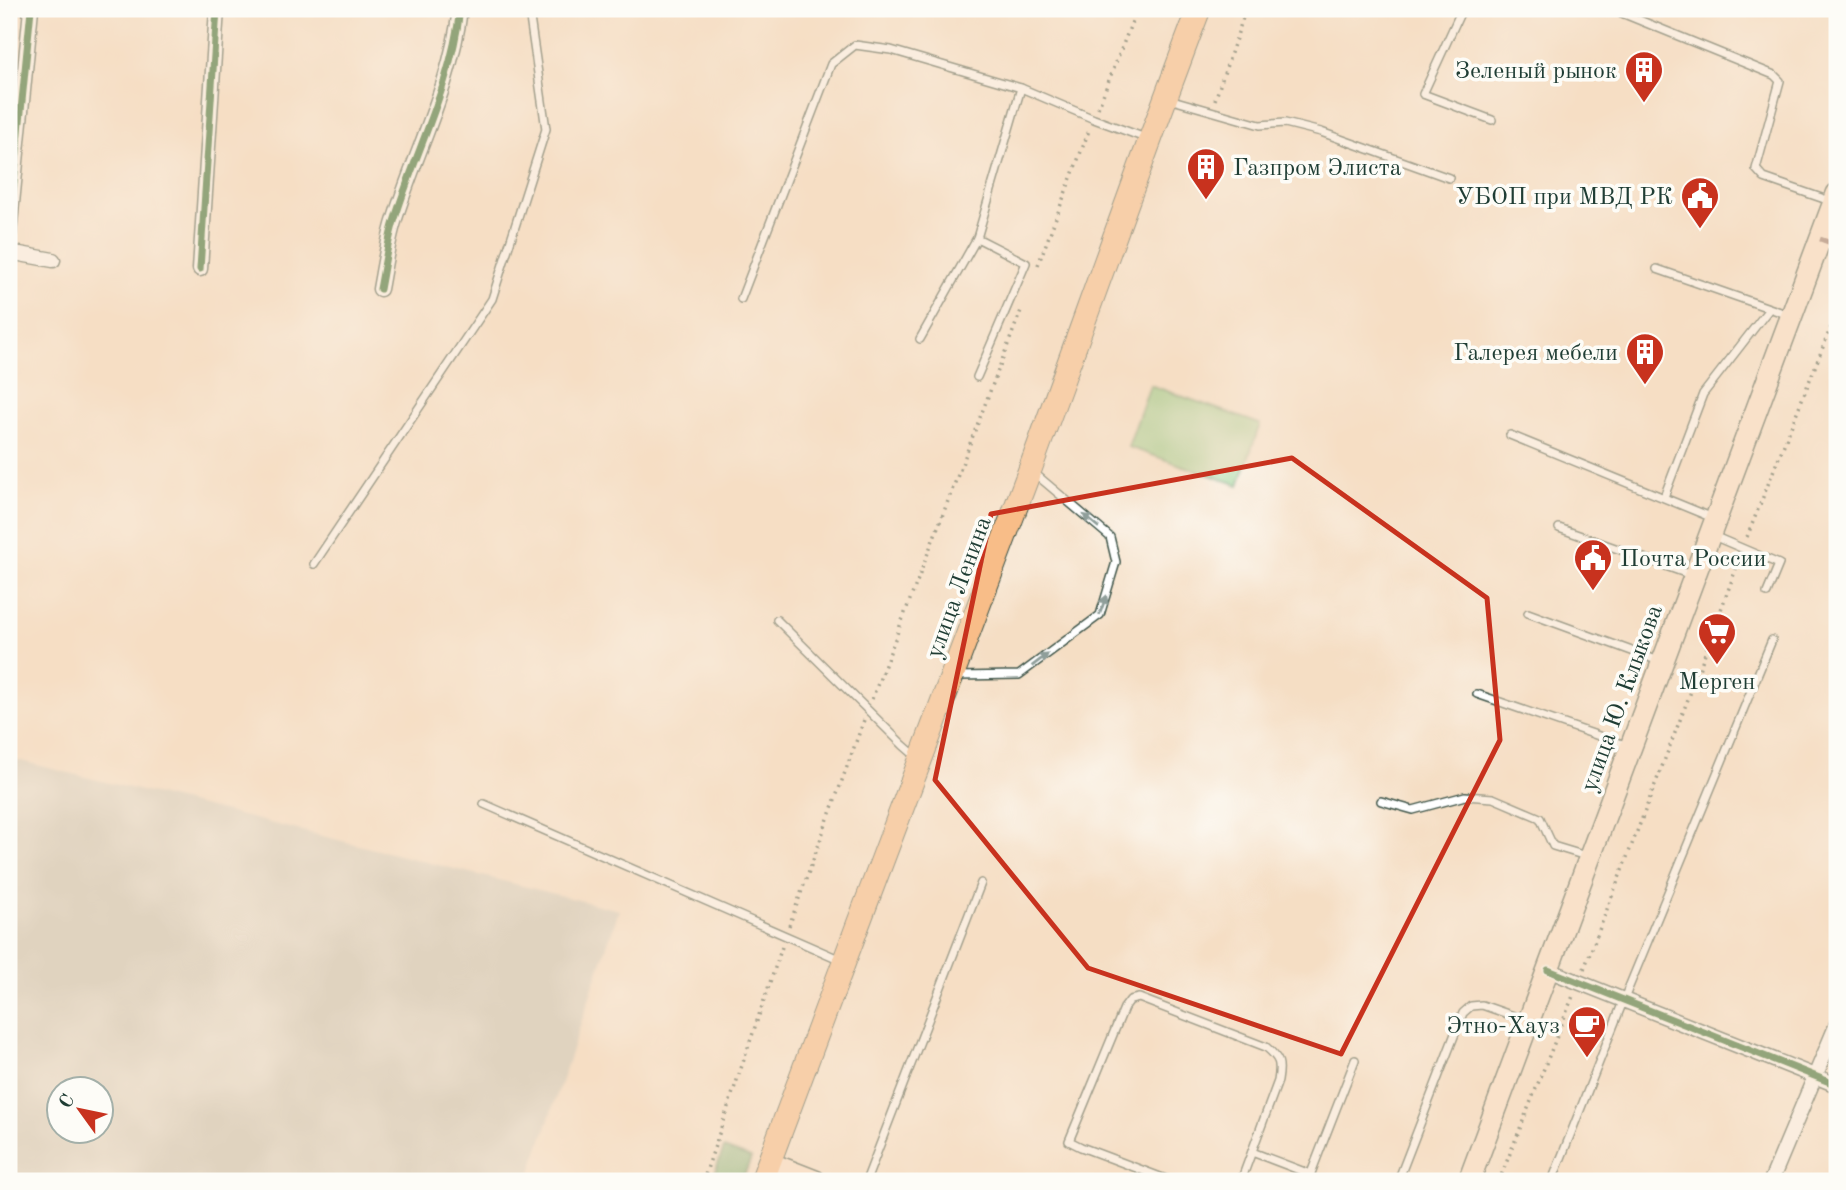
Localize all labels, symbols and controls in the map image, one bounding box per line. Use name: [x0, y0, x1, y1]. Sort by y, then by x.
building icon: Зеленый рынок: [1623, 49, 1665, 104]
place label: Зеленый рынок: [1455, 60, 1617, 84]
building icon: Газпром Элиста: [1185, 146, 1227, 201]
place label: Газпром Элиста: [1233, 157, 1402, 181]
public building icon: УБОП при МВД РК: [1679, 175, 1721, 230]
place label: УБОП при МВД РК: [1455, 186, 1673, 210]
building icon: Галерея мебели: [1624, 331, 1666, 386]
place label: Галерея мебели: [1453, 342, 1618, 366]
street label: улица Ленина: [923, 513, 997, 662]
one-way arrow: [1082, 513, 1100, 529]
public building icon: Почта России: [1572, 537, 1614, 592]
place label: Почта России: [1620, 548, 1766, 572]
one-way arrow: [1098, 594, 1109, 615]
street label: улица Ю. Клыкова: [1578, 602, 1668, 795]
supermarket icon: Мерген: [1696, 611, 1738, 666]
one-way arrow: [1031, 653, 1049, 667]
place label: Мерген: [1679, 671, 1756, 695]
cafe icon: Этно-Хауз: [1566, 1004, 1608, 1059]
place label: Этно-Хауз: [1446, 1015, 1560, 1039]
north arrow: [46, 1074, 116, 1144]
text: С: [56, 1092, 79, 1113]

